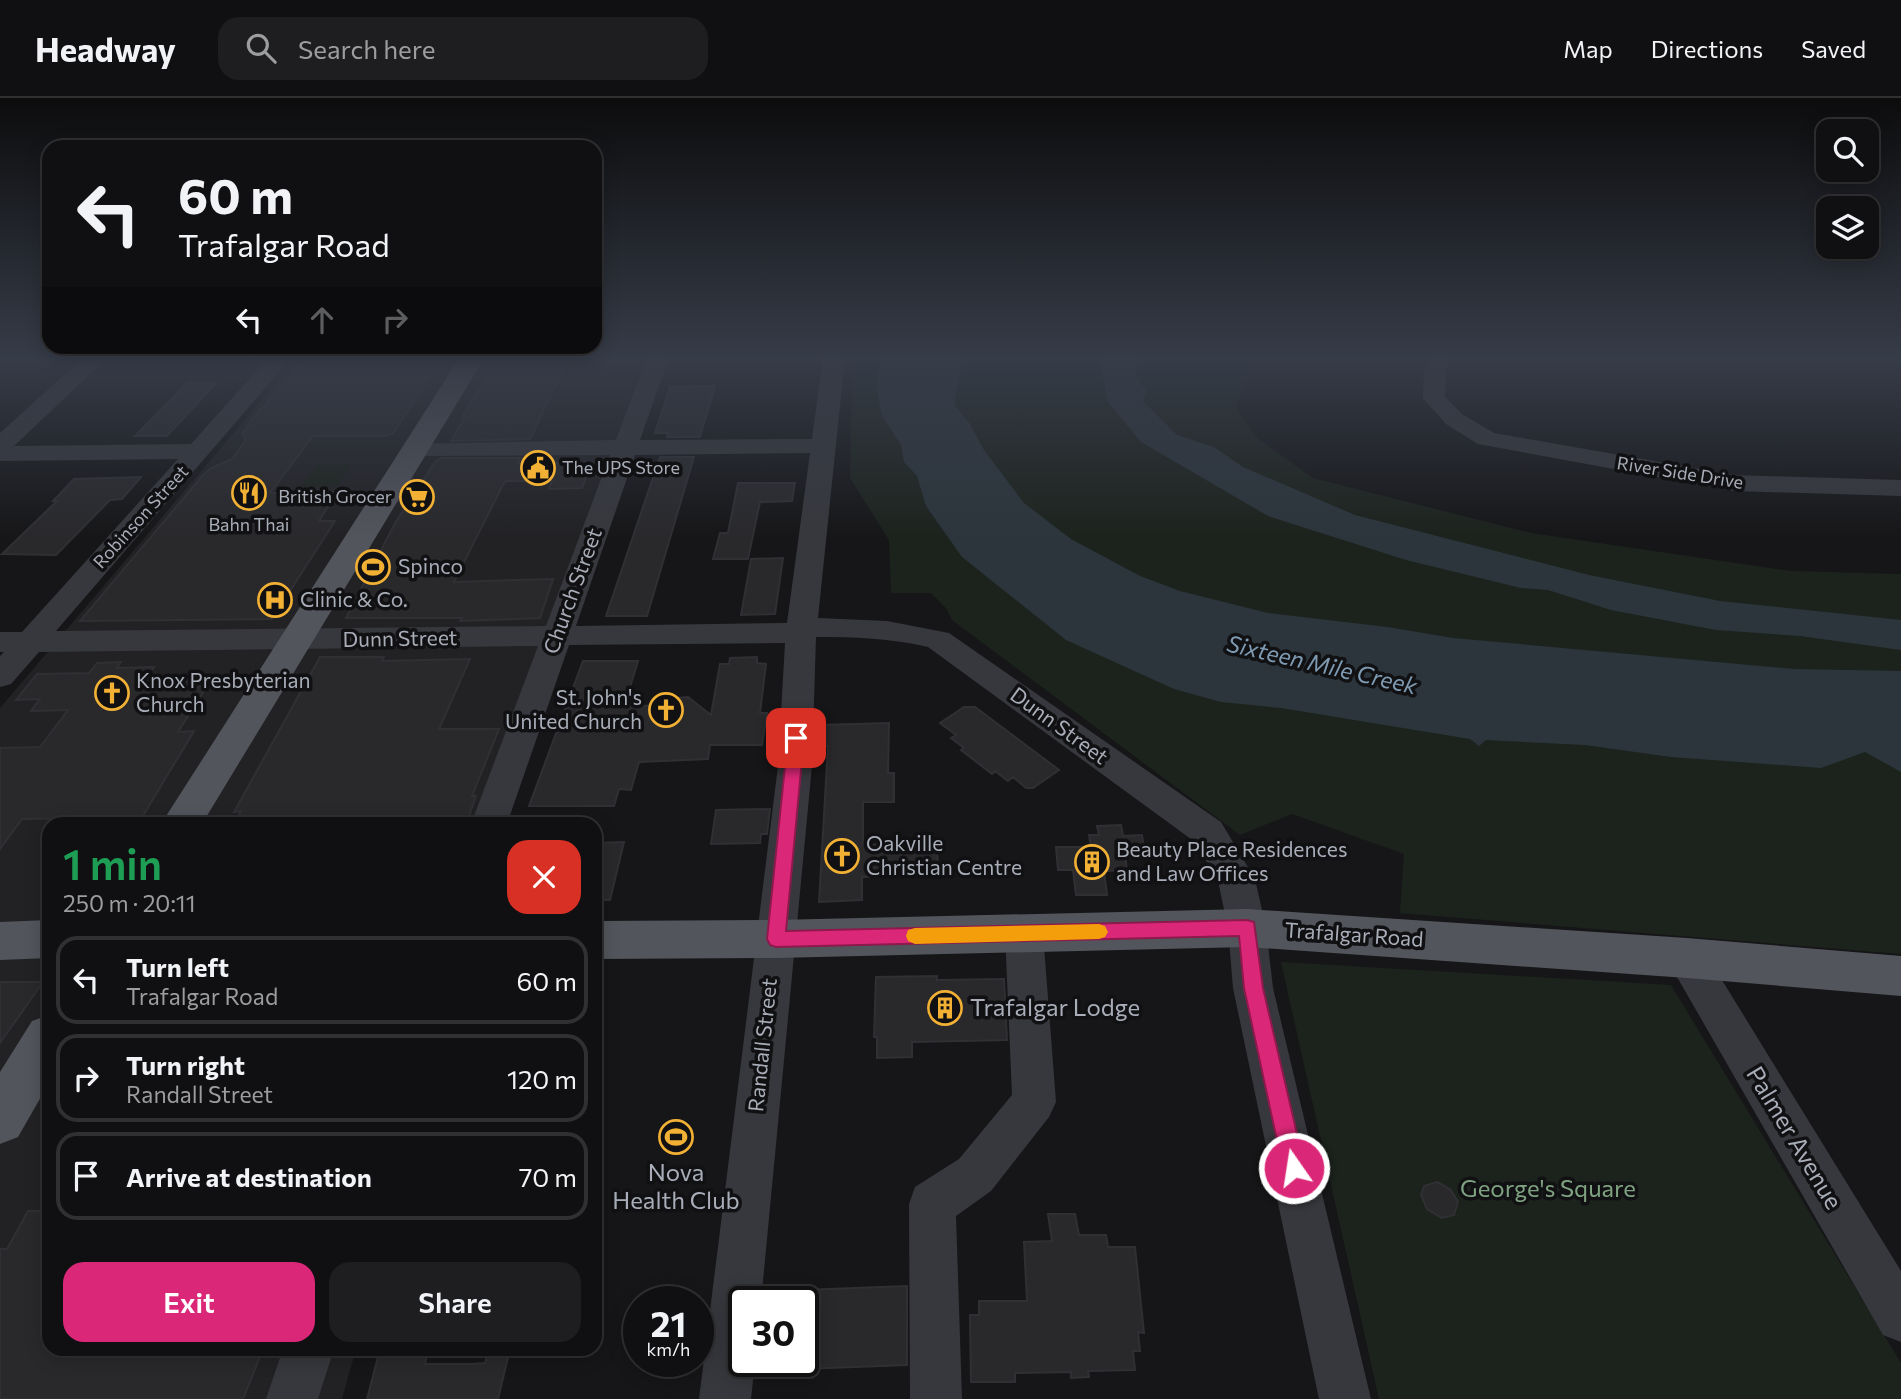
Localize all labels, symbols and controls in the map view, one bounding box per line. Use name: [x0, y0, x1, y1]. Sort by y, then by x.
search box: [218, 17, 708, 80]
text: Headway: [35, 28, 176, 69]
icon: search: [242, 29, 280, 67]
text: Search here: [298, 33, 436, 64]
text: Map: [1563, 34, 1613, 63]
text: Directions: [1651, 34, 1763, 63]
text: Saved: [1801, 34, 1866, 63]
map controls: [1816, 119, 1879, 259]
button: search: [1816, 119, 1879, 182]
text: 60 m: [178, 164, 293, 224]
icon: left: [63, 168, 154, 259]
button: layers: [1816, 196, 1879, 259]
text: Trafalgar Road: [178, 224, 390, 264]
icon: left: [230, 301, 268, 339]
icon: ahead: [303, 301, 341, 339]
icon: right: [376, 301, 414, 339]
public building icon: The UPS Store: [519, 449, 557, 487]
street label: River Side Drive: [1615, 451, 1745, 493]
place label: The UPS Store: [562, 456, 680, 478]
street label: Robinson Street: [88, 460, 192, 573]
restaurant icon: Bahn Thai: [230, 474, 268, 512]
supermarket icon: British Grocer: [398, 478, 436, 516]
place label: British Grocer: [278, 485, 392, 507]
place label: Bahn Thai: [208, 513, 290, 535]
street label: Church Street: [537, 524, 606, 657]
sports icon: Spinco: [354, 548, 392, 586]
place label: Spinco: [398, 553, 463, 578]
hospital icon: Clinic & Co.: [256, 581, 294, 619]
place label: Clinic & Co.: [300, 586, 408, 611]
street label: Dunn Street: [342, 624, 458, 651]
water label: Sixteen Mile Creek: [1224, 629, 1421, 700]
place label: Knox Presbyterian Church: [136, 667, 311, 716]
church icon: Knox Presbyterian Church: [93, 674, 131, 712]
street label: Dunn Street: [1006, 681, 1114, 769]
place label: St. John's United Church: [505, 684, 642, 733]
church icon: St. John's United Church: [647, 691, 685, 729]
pin: [766, 708, 826, 768]
icon: arrive: [777, 719, 815, 757]
place label: Oakville Christian Centre: [866, 830, 1022, 879]
place label: Beauty Place Residences and Law Offices: [1116, 836, 1348, 885]
text: 1 min: [63, 837, 162, 889]
church icon: Oakville Christian Centre: [823, 837, 861, 875]
button: close: [507, 840, 581, 914]
building icon: Beauty Place Residences and Law Offices: [1073, 843, 1111, 881]
text: 250 m · 20:11: [63, 889, 195, 917]
street label: Trafalgar Road: [1284, 916, 1424, 951]
text: Turn left: [126, 951, 229, 982]
icon: left: [67, 961, 105, 999]
text: 60 m: [517, 965, 577, 996]
street label: Randall Street: [742, 977, 781, 1113]
text: Trafalgar Road: [126, 982, 278, 1010]
building icon: Trafalgar Lodge: [926, 989, 964, 1027]
place label: Trafalgar Lodge: [970, 992, 1140, 1021]
text: Turn right: [126, 1049, 245, 1080]
icon: right: [67, 1059, 105, 1097]
street label: Palmer Avenue: [1741, 1061, 1849, 1214]
text: 120 m: [507, 1063, 577, 1094]
text: Randall Street: [126, 1080, 273, 1108]
sports icon: Nova Health Club: [657, 1118, 695, 1156]
position arrow: [1257, 1131, 1331, 1205]
icon: arrive: [67, 1157, 105, 1195]
place label: Nova Health Club: [612, 1157, 740, 1214]
text: Arrive at destination: [126, 1161, 372, 1192]
text: 70 m: [519, 1161, 577, 1192]
park label: George's Square: [1460, 1173, 1636, 1202]
button: Exit: [63, 1262, 315, 1342]
button: Share: [329, 1262, 581, 1342]
speed limit sign: 30: [728, 1286, 819, 1377]
text: 21: [651, 1301, 686, 1344]
text: km/h: [647, 1338, 690, 1360]

